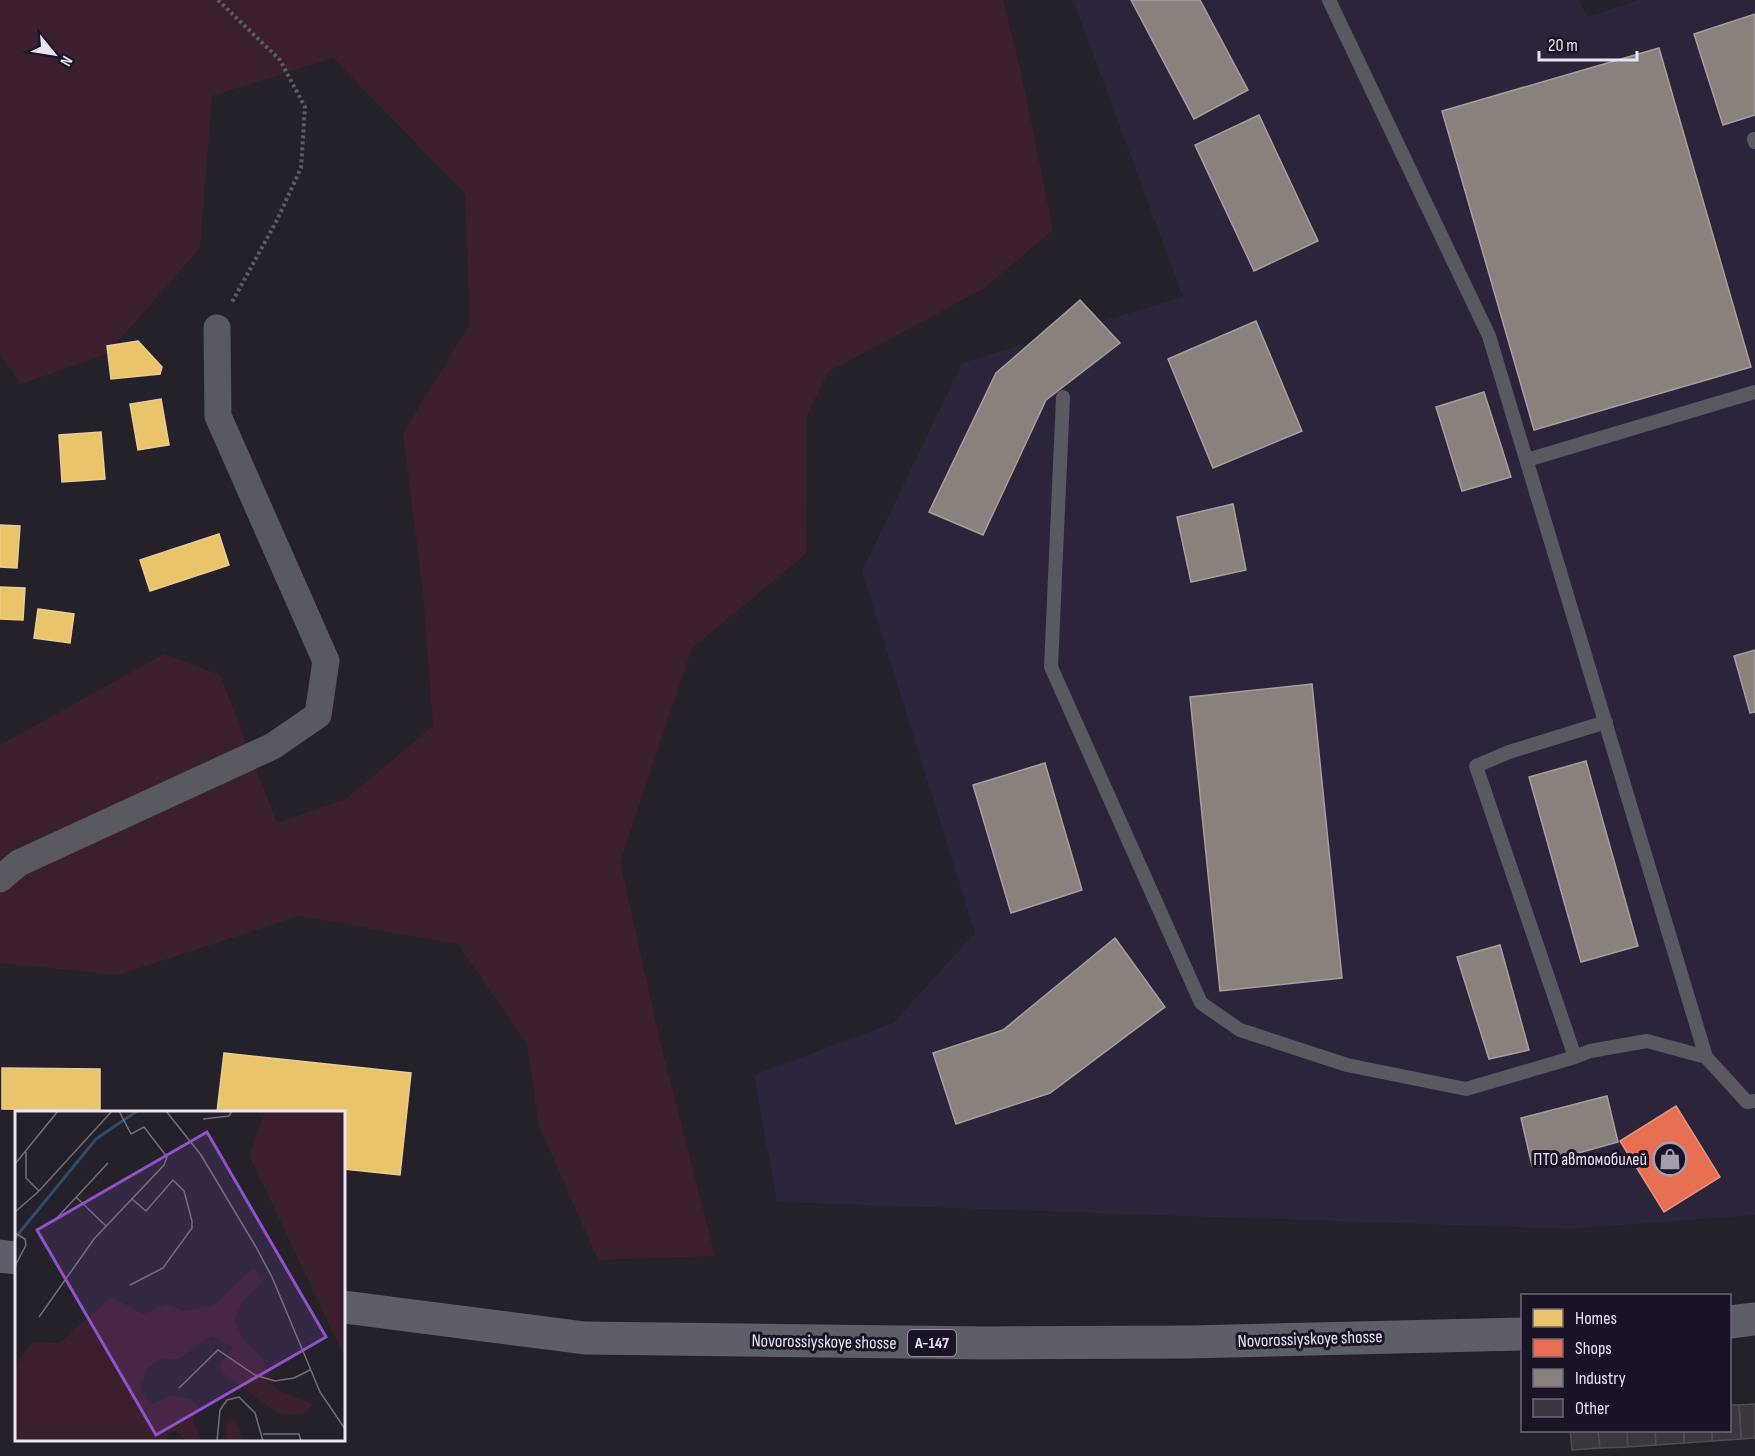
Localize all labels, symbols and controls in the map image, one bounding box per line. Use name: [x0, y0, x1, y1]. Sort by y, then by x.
north arrow: [24, 24, 84, 84]
scale bar: [1539, 24, 1636, 62]
text: 20 m: [1548, 35, 1578, 56]
text: N: [55, 52, 76, 69]
inset map: [15, 1111, 345, 1441]
shop icon: ПТО автомобилей: [1652, 1141, 1688, 1177]
place label: ПТО автомобилей: [1533, 1149, 1647, 1170]
legend: [1521, 1294, 1731, 1432]
text: Homes: [1575, 1308, 1617, 1329]
street label: Novorossiyskoye shosse: [1237, 1326, 1383, 1352]
street label: Novorossiyskoye shosse: [751, 1330, 897, 1354]
road number: А-147: [908, 1330, 956, 1356]
text: Shops: [1575, 1338, 1612, 1359]
text: Industry: [1575, 1368, 1626, 1389]
text: Other: [1575, 1398, 1609, 1419]

